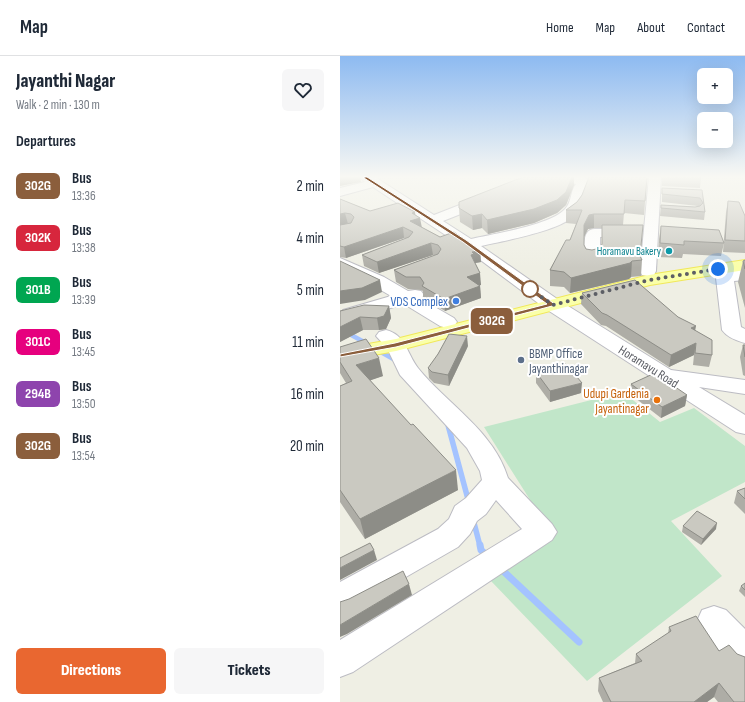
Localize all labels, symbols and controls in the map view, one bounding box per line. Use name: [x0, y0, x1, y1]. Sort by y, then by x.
text: Map: [20, 16, 48, 39]
text: Home: [546, 19, 574, 36]
text: Map: [596, 19, 615, 36]
text: About: [637, 19, 665, 36]
text: Contact: [687, 19, 725, 36]
map controls: [697, 68, 733, 148]
button: +: [697, 68, 733, 104]
button: heart: [282, 69, 324, 111]
text: Jayanthi Nagar: [16, 70, 115, 93]
text: Walk · 2 min · 130 m: [16, 97, 100, 113]
button: −: [697, 112, 733, 148]
text: Departures: [16, 132, 76, 151]
text: Bus: [72, 169, 91, 188]
text: 302G: [25, 177, 51, 194]
text: 2 min: [297, 177, 324, 196]
text: 13:36: [72, 188, 96, 204]
text: Bus: [72, 221, 91, 240]
text: 302K: [25, 229, 51, 246]
text: 4 min: [297, 229, 324, 248]
text: 13:38: [72, 240, 96, 256]
place label: Horamavu Bakery: [597, 245, 662, 258]
marker: Horamavu Bakery: [664, 246, 674, 256]
your location: [708, 259, 728, 279]
text: Bus: [72, 273, 91, 292]
unlabelled marker: [521, 280, 539, 298]
text: 301B: [25, 281, 51, 298]
text: 5 min: [297, 281, 324, 300]
text: 13:39: [72, 292, 96, 308]
place label: VDS Complex: [390, 294, 448, 310]
marker: VDS Complex: [451, 296, 461, 306]
line badge: 302G: [464, 308, 520, 334]
text: 302G: [479, 312, 505, 329]
text: Bus: [72, 325, 91, 344]
text: 301C: [25, 333, 51, 350]
text: 11 min: [292, 333, 324, 352]
street label: Horamavu Road: [615, 342, 682, 392]
text: 13:45: [72, 344, 95, 360]
place label: BBMP Office Jayanthinagar: [528, 346, 589, 377]
marker: BBMP Office Jayanthinagar: [516, 355, 526, 365]
text: Bus: [72, 377, 91, 396]
text: 294B: [25, 385, 51, 402]
text: 16 min: [291, 385, 324, 404]
place label: Udupi Gardenia Jayantinagar: [583, 386, 649, 417]
marker: Udupi Gardenia Jayantinagar: [652, 395, 662, 405]
text: 13:50: [72, 396, 95, 412]
text: Bus: [72, 429, 91, 448]
text: 302G: [25, 437, 51, 454]
text: 20 min: [290, 437, 324, 456]
text: 13:54: [72, 448, 95, 464]
button: Directions: [16, 648, 166, 694]
button: Tickets: [174, 648, 324, 694]

